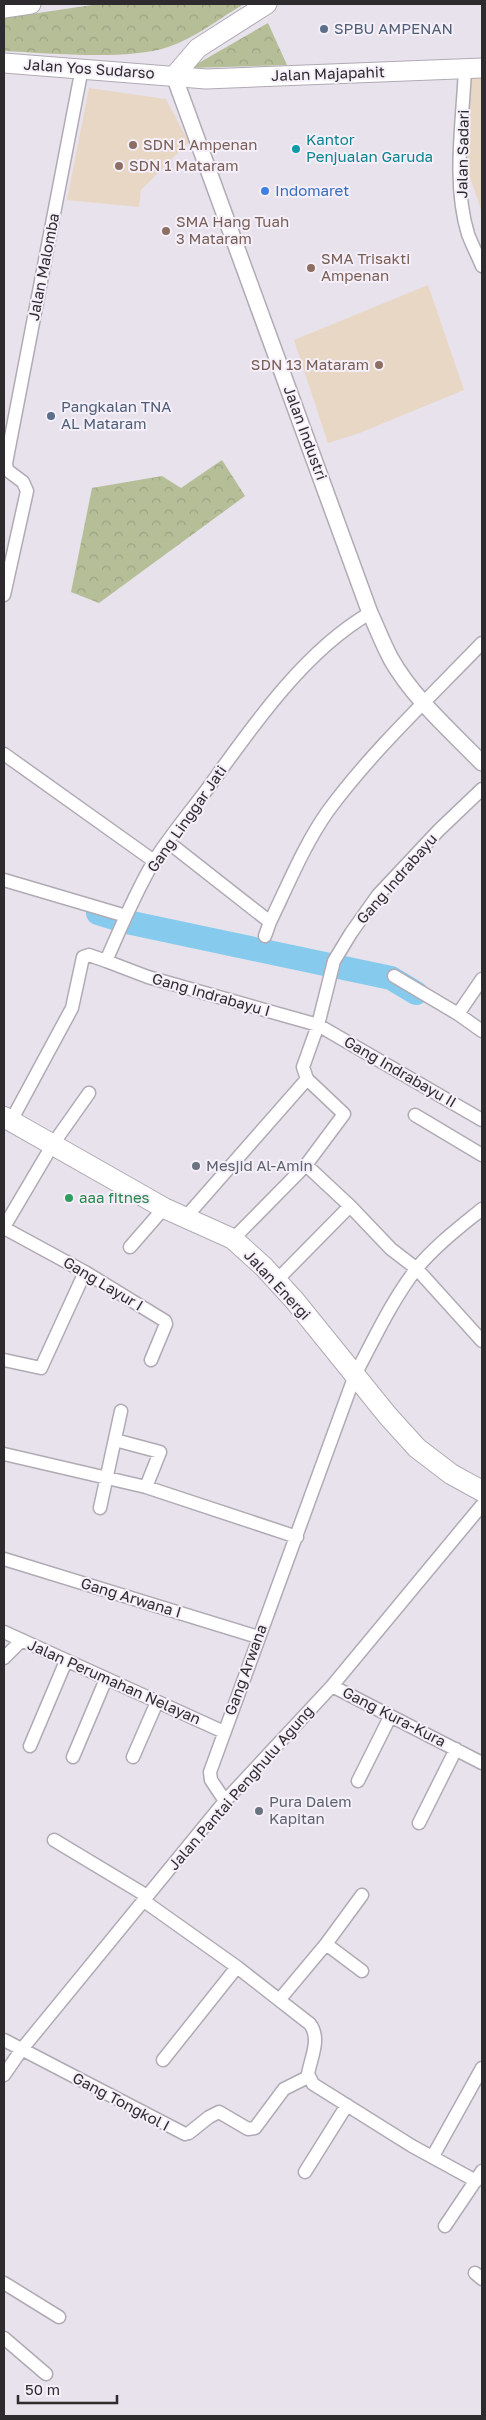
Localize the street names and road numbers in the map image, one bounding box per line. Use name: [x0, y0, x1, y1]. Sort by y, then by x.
street label: Jalan Yos Sudarso: [23, 54, 155, 82]
street label: Jalan Majapahit: [271, 62, 385, 84]
street label: Jalan Sadari: [452, 109, 472, 198]
street label: Jalan Malomba: [24, 212, 62, 322]
street label: Jalan Industri: [281, 383, 331, 482]
street label: Gang Linggar Jati: [143, 762, 230, 875]
street label: Gang Indrabayu: [352, 830, 440, 927]
street label: Gang Indrabayu I: [150, 969, 272, 1019]
street label: Gang Indrabayu II: [341, 1032, 460, 1111]
street label: Jalan Energi: [241, 1246, 315, 1323]
street label: Gang Layur I: [60, 1252, 147, 1314]
street label: Gang Arwana I: [79, 1573, 184, 1621]
street label: Gang Arwana: [220, 1622, 270, 1718]
street label: Jalan Perumahan Nelayan: [25, 1635, 204, 1727]
street label: Gang Kura-Kura: [340, 1682, 449, 1750]
street label: Jalan Pantai Penghulu Agung: [164, 1701, 317, 1873]
street label: Gang Tongkol I: [70, 2068, 173, 2134]

